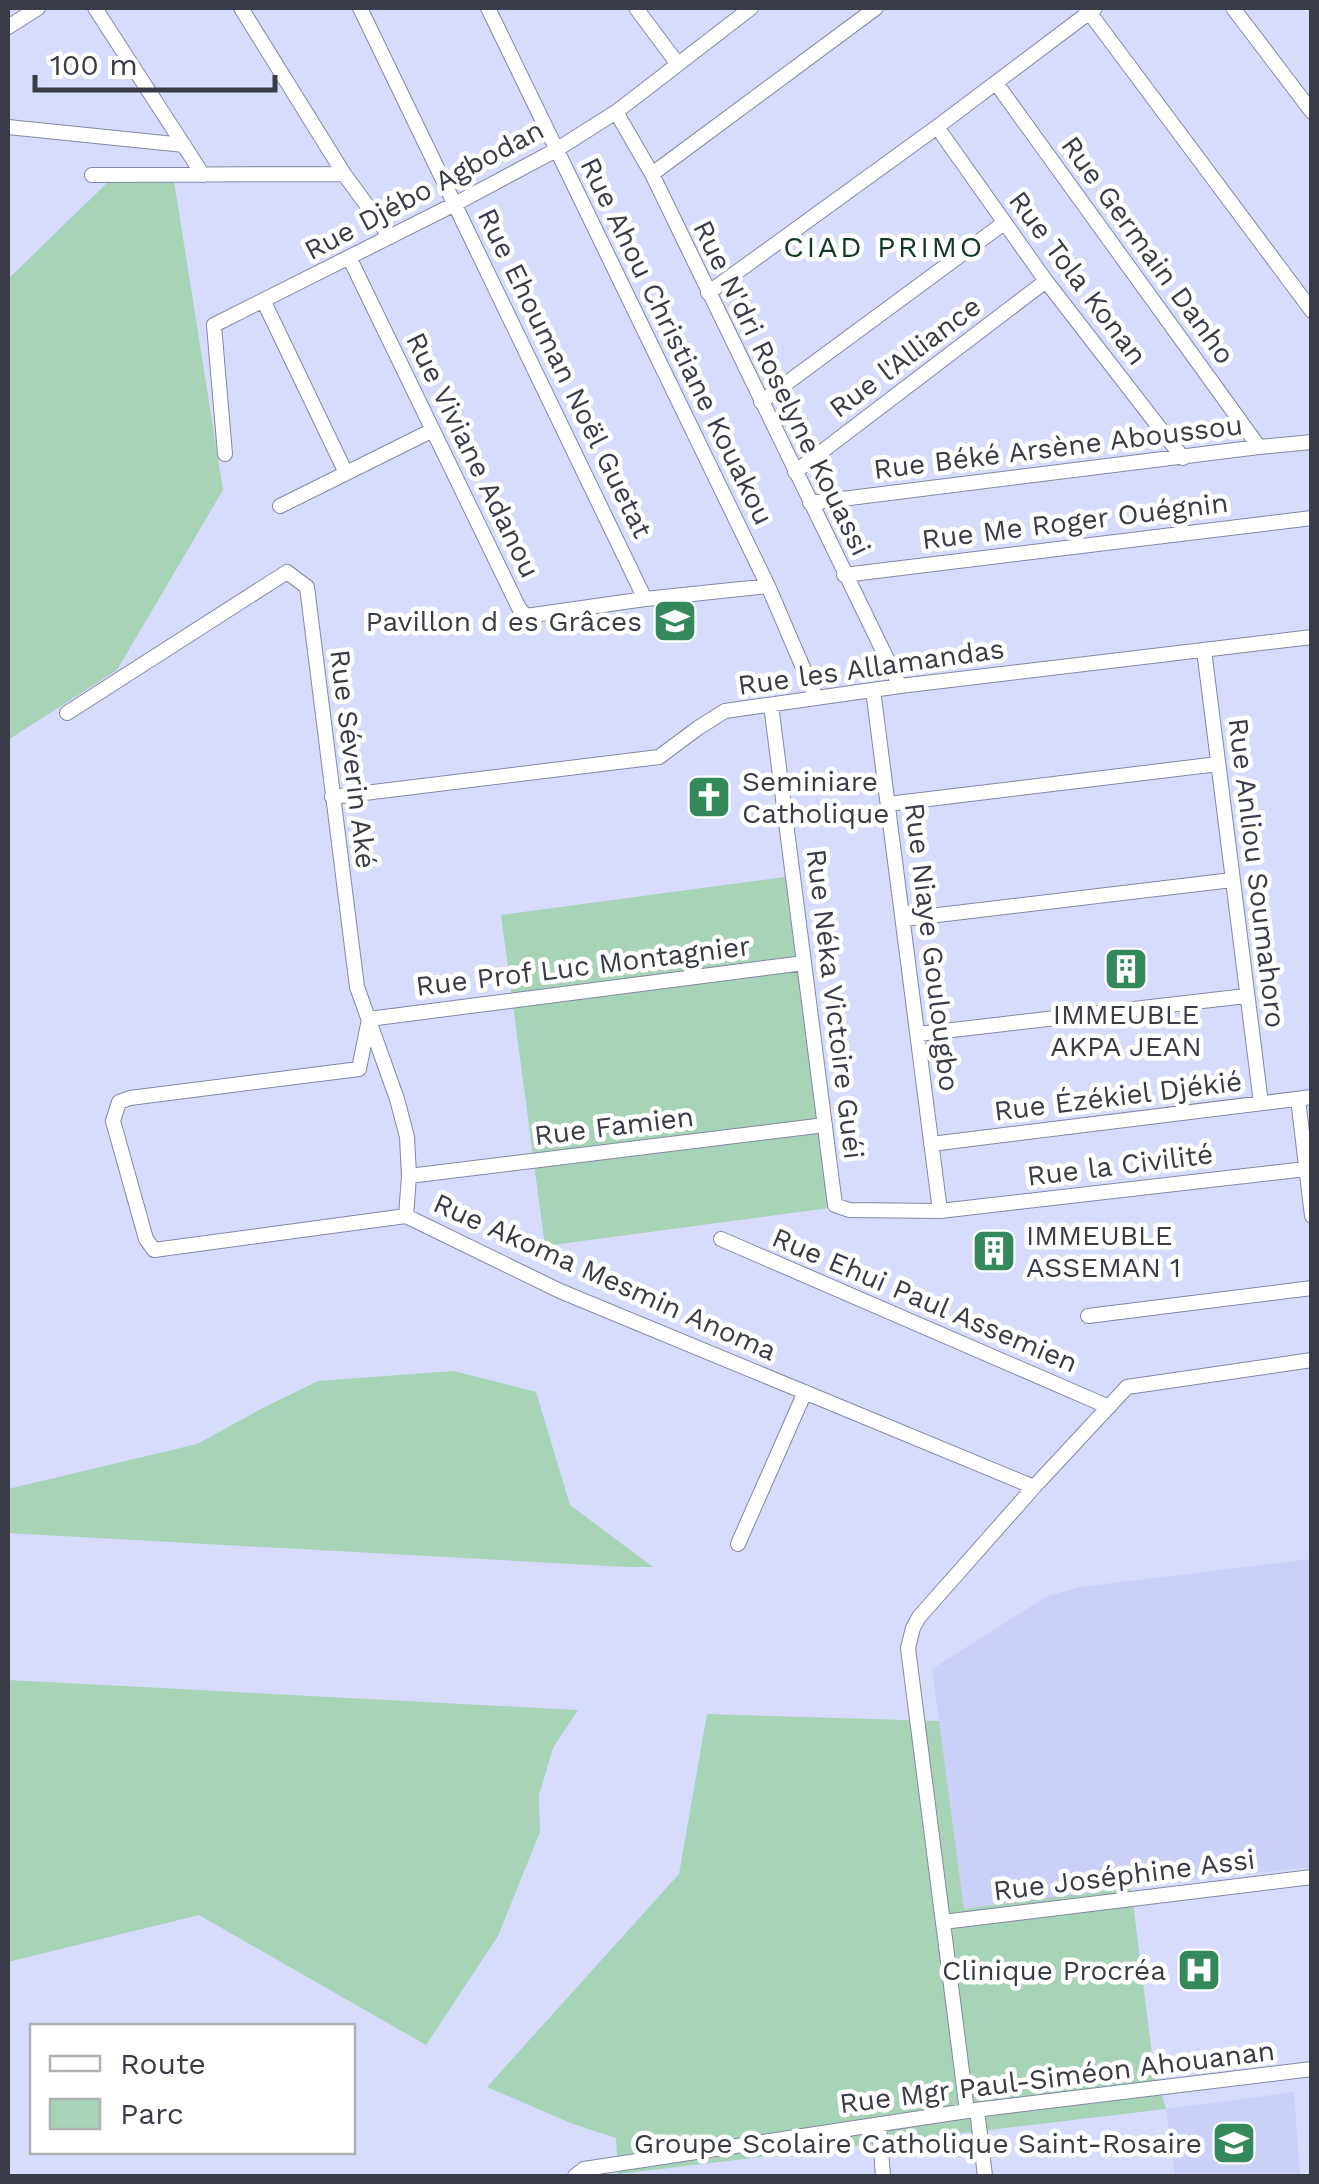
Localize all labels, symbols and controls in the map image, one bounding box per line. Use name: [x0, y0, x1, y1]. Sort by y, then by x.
scale bar: [35, 30, 275, 92]
text: 100 m: [50, 47, 138, 82]
street label: Rue Djébo Agbodan: [299, 113, 549, 267]
street label: Rue Germain Danho: [1054, 130, 1242, 370]
street label: Rue Ahou Christiane Kouakou: [574, 152, 780, 530]
street label: Rue Tola Konan: [1002, 185, 1154, 371]
street label: Rue Ehouman Noël Guetat: [471, 203, 659, 543]
street label: Rue N'dri Roselyne Kouassi: [686, 215, 878, 561]
district label: CIAD PRIMO: [783, 229, 985, 264]
street label: Rue l'Alliance: [823, 289, 987, 425]
street label: Rue Viviane Adanou: [399, 327, 547, 583]
street label: Rue Béké Arsène Aboussou: [872, 408, 1244, 486]
street label: Rue Me Roger Ouégnin: [920, 486, 1230, 556]
school or university icon: Pavillon d es Grâces: [652, 598, 698, 644]
place label: Pavillon d es Grâces: [365, 605, 642, 638]
street label: Rue les Allamandas: [736, 632, 1006, 702]
street label: Rue Séverin Aké: [323, 648, 383, 870]
street label: Rue Anliou Soumahoro: [1222, 716, 1292, 1030]
place label: Seminiare Catholique: [742, 765, 889, 830]
church icon: Seminiare Catholique: [686, 774, 732, 820]
street label: Rue Niaye Goulougbo: [898, 801, 966, 1093]
street label: Rue Néka Victoire Guéi: [800, 847, 870, 1161]
street label: Rue Prof Luc Montagnier: [414, 929, 752, 1003]
building icon: IMMEUBLE AKPA JEAN: [1103, 946, 1149, 992]
place label: IMMEUBLE AKPA JEAN: [1050, 998, 1202, 1063]
street label: Rue Ézékiel Djékié: [992, 1064, 1244, 1128]
street label: Rue Famien: [532, 1100, 696, 1152]
street label: Rue la Civilité: [1025, 1137, 1215, 1193]
street label: Rue Akoma Mesmin Anoma: [428, 1186, 782, 1368]
place label: IMMEUBLE ASSEMAN 1: [1026, 1219, 1181, 1284]
street label: Rue Ehui Paul Assemien: [767, 1221, 1083, 1379]
building icon: IMMEUBLE ASSEMAN 1: [971, 1228, 1017, 1274]
street label: Rue Joséphine Assi: [991, 1843, 1257, 1907]
hospital icon: Clinique Procréa: [1176, 1947, 1222, 1993]
place label: Clinique Procréa: [942, 1954, 1166, 1987]
legend: [30, 2024, 355, 2154]
street label: Rue Mgr Paul-Siméon Ahouanan: [838, 2034, 1276, 2120]
text: Route: [120, 2046, 206, 2081]
text: Parc: [120, 2096, 184, 2131]
school or university icon: Groupe Scolaire Catholique Saint-Rosaire: [1211, 2120, 1257, 2166]
place label: Groupe Scolaire Catholique Saint-Rosaire: [634, 2127, 1202, 2160]

